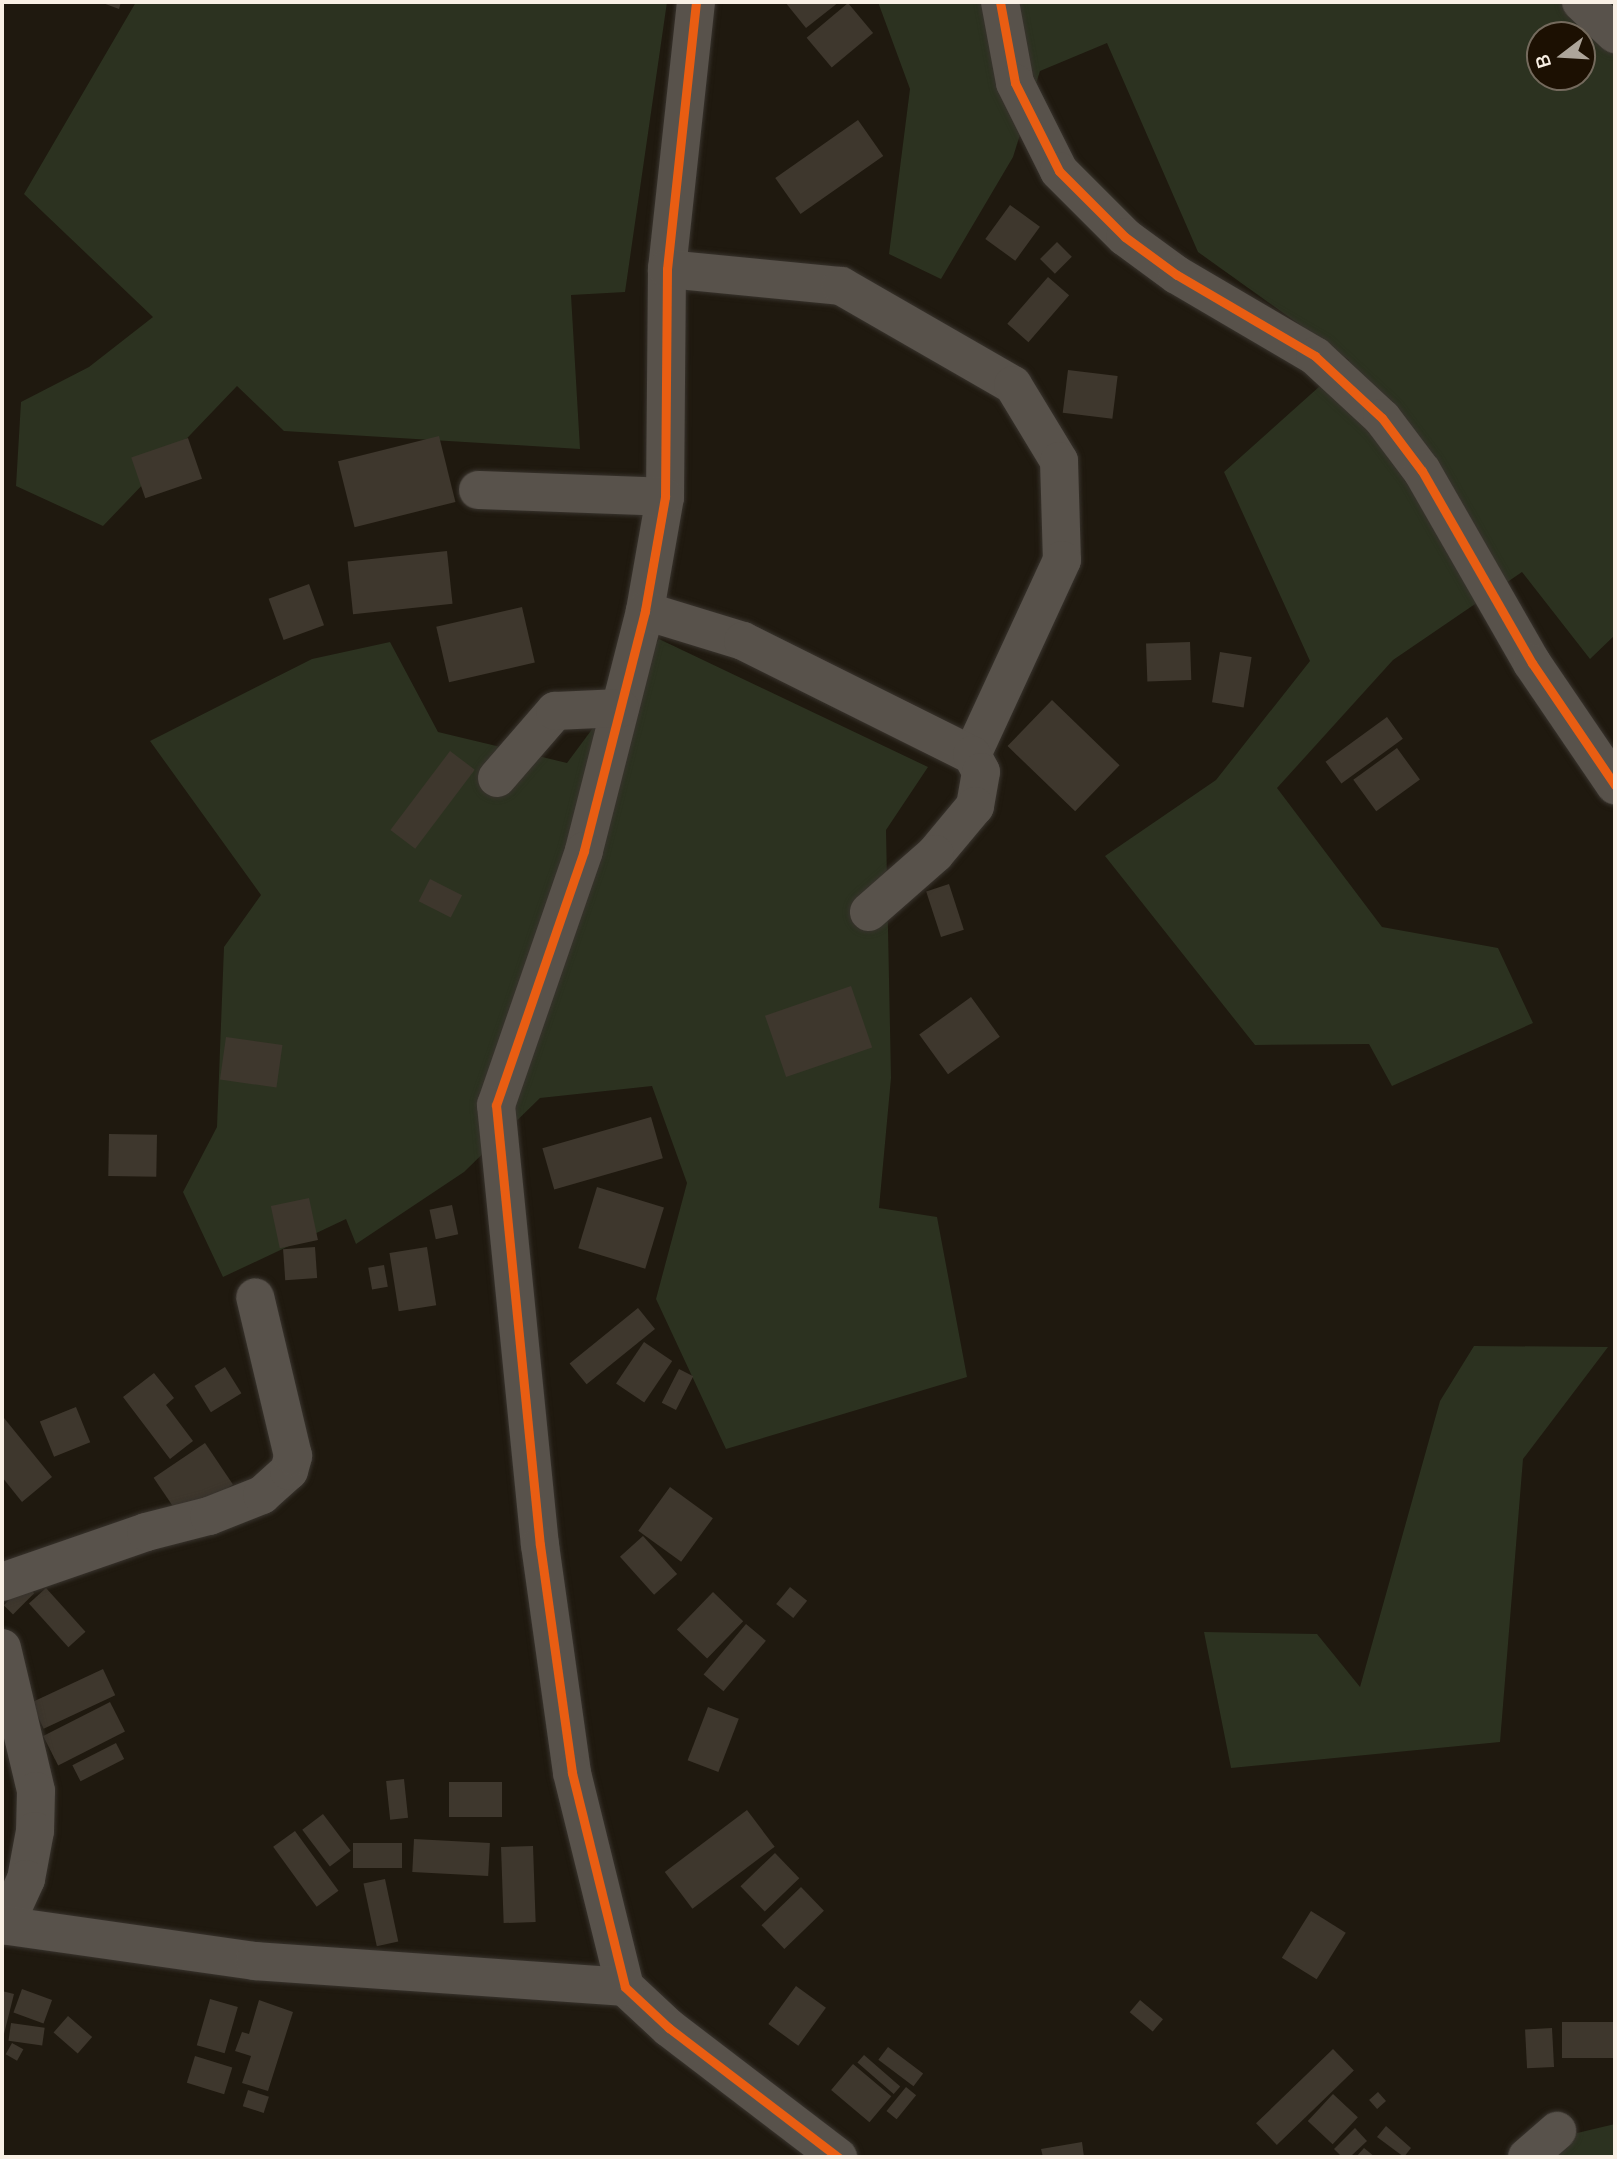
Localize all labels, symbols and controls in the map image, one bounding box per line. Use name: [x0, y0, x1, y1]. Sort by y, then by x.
north arrow: [1526, 21, 1596, 91]
text: B: [1529, 52, 1556, 71]

